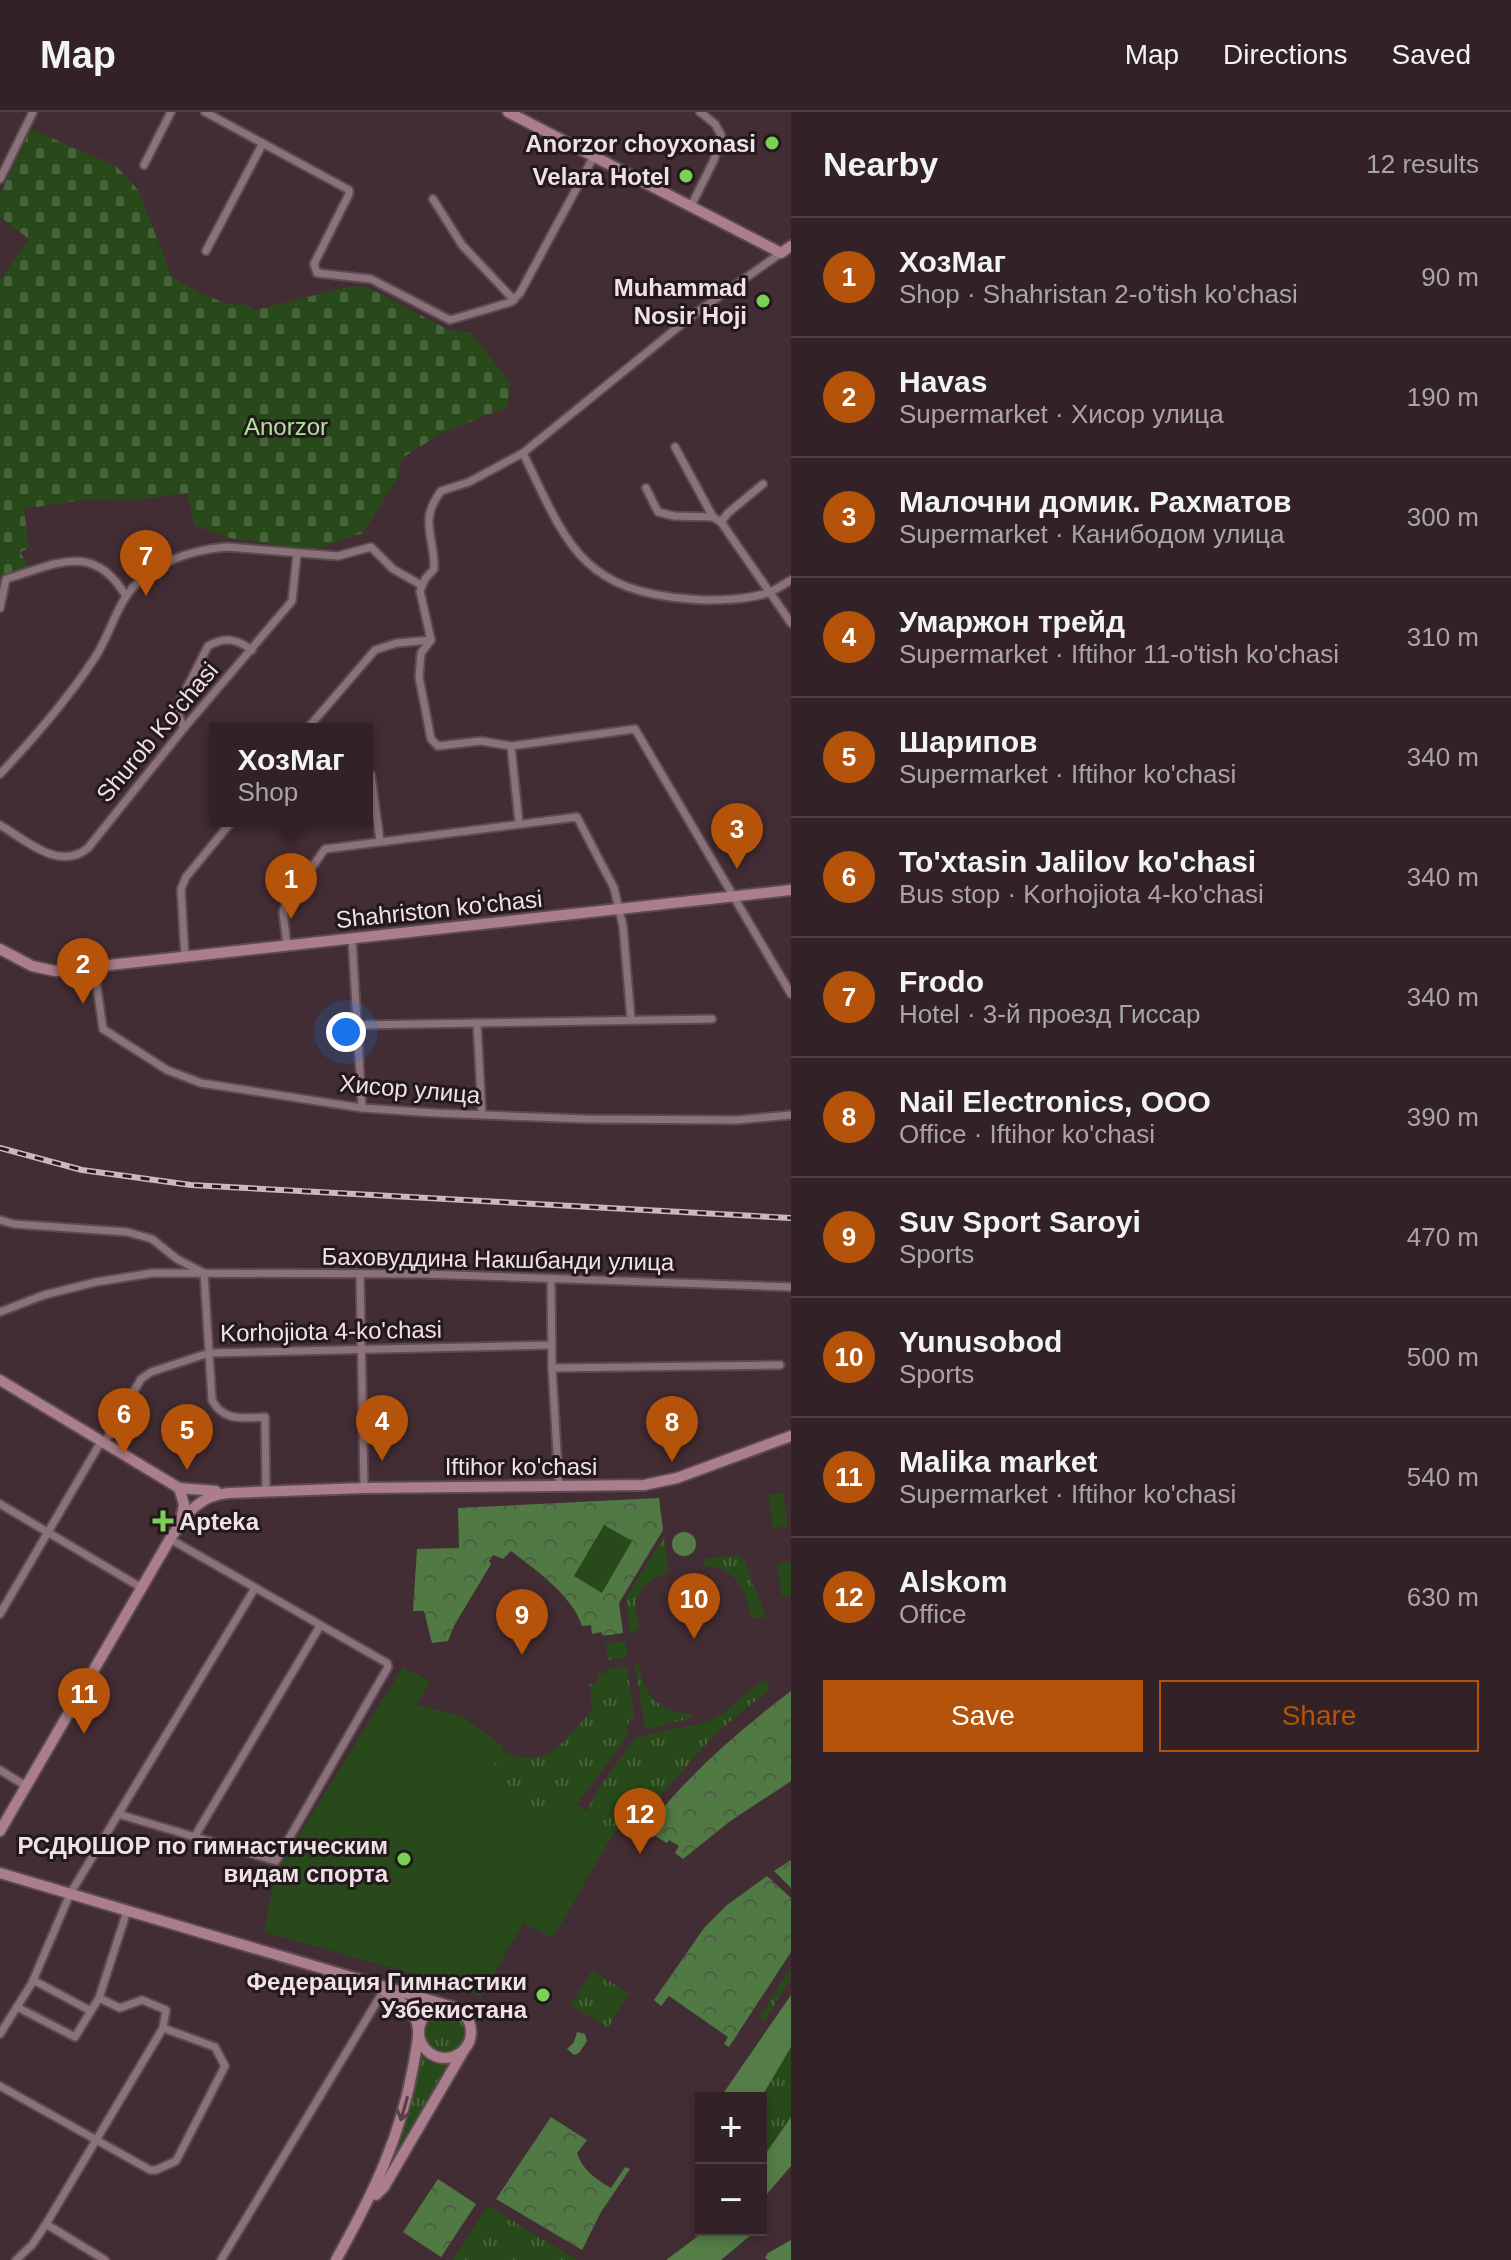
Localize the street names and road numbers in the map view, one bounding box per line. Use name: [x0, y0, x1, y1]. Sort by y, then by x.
street label: Shurob Ko'chasi: [91, 657, 223, 807]
street label: Shahriston ko'chasi: [334, 885, 544, 933]
street label: Хисор улица: [339, 1069, 482, 1109]
street label: Баховуддина Накшбанди улица: [322, 1242, 675, 1276]
street label: Korhojiota 4-ko'chasi: [220, 1316, 442, 1346]
street label: Iftihor ko'chasi: [445, 1453, 597, 1480]

